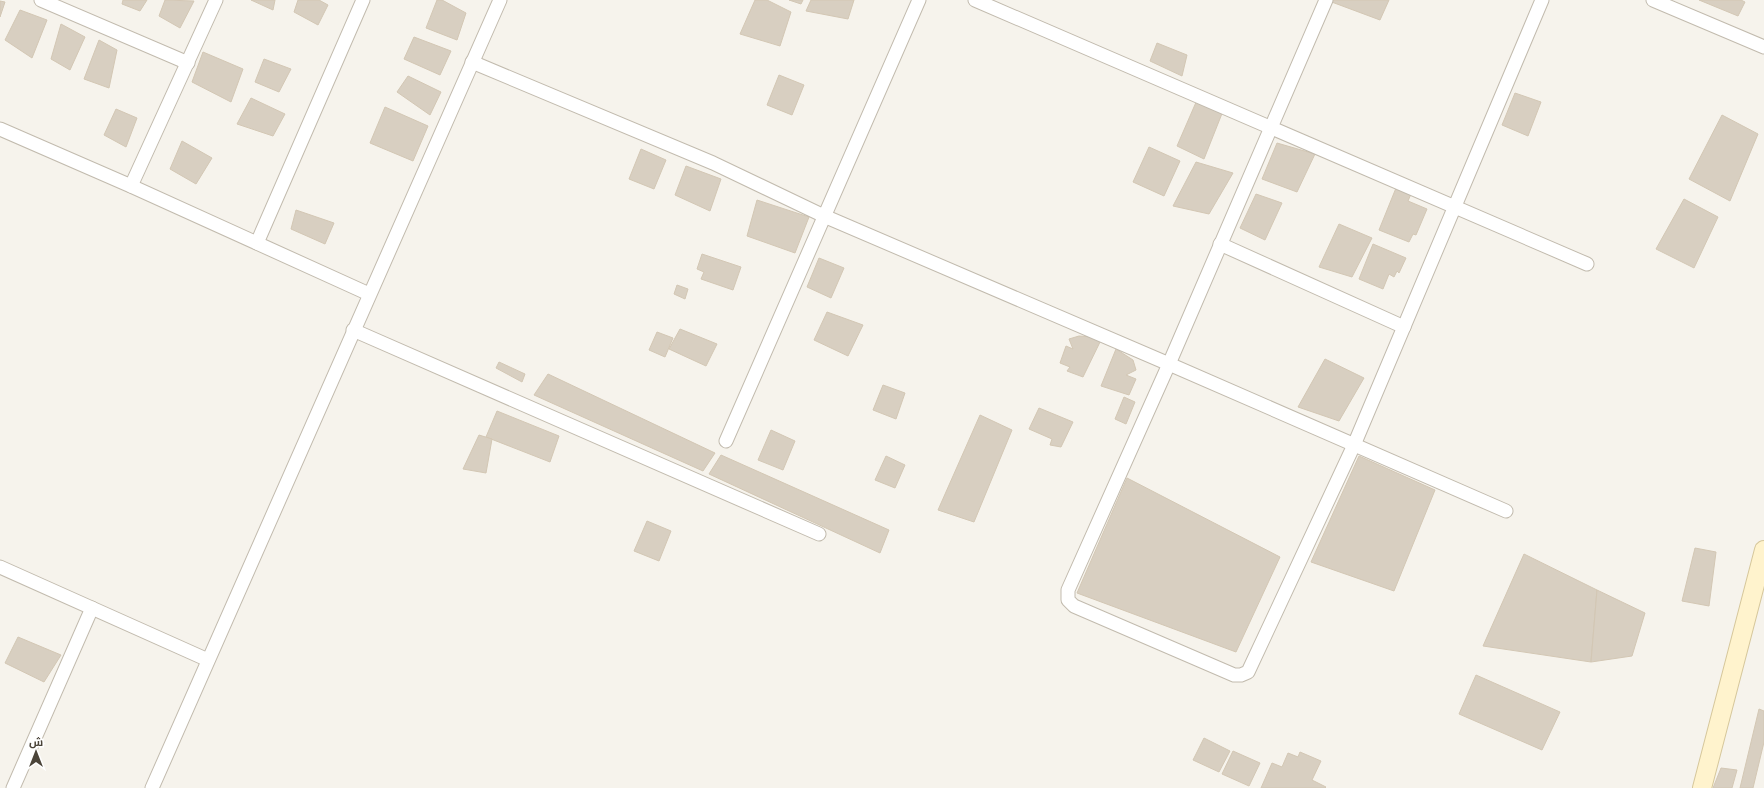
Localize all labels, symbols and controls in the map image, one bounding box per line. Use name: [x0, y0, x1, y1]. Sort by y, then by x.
north arrow: [16, 732, 56, 772]
text: ش: [29, 734, 43, 750]

